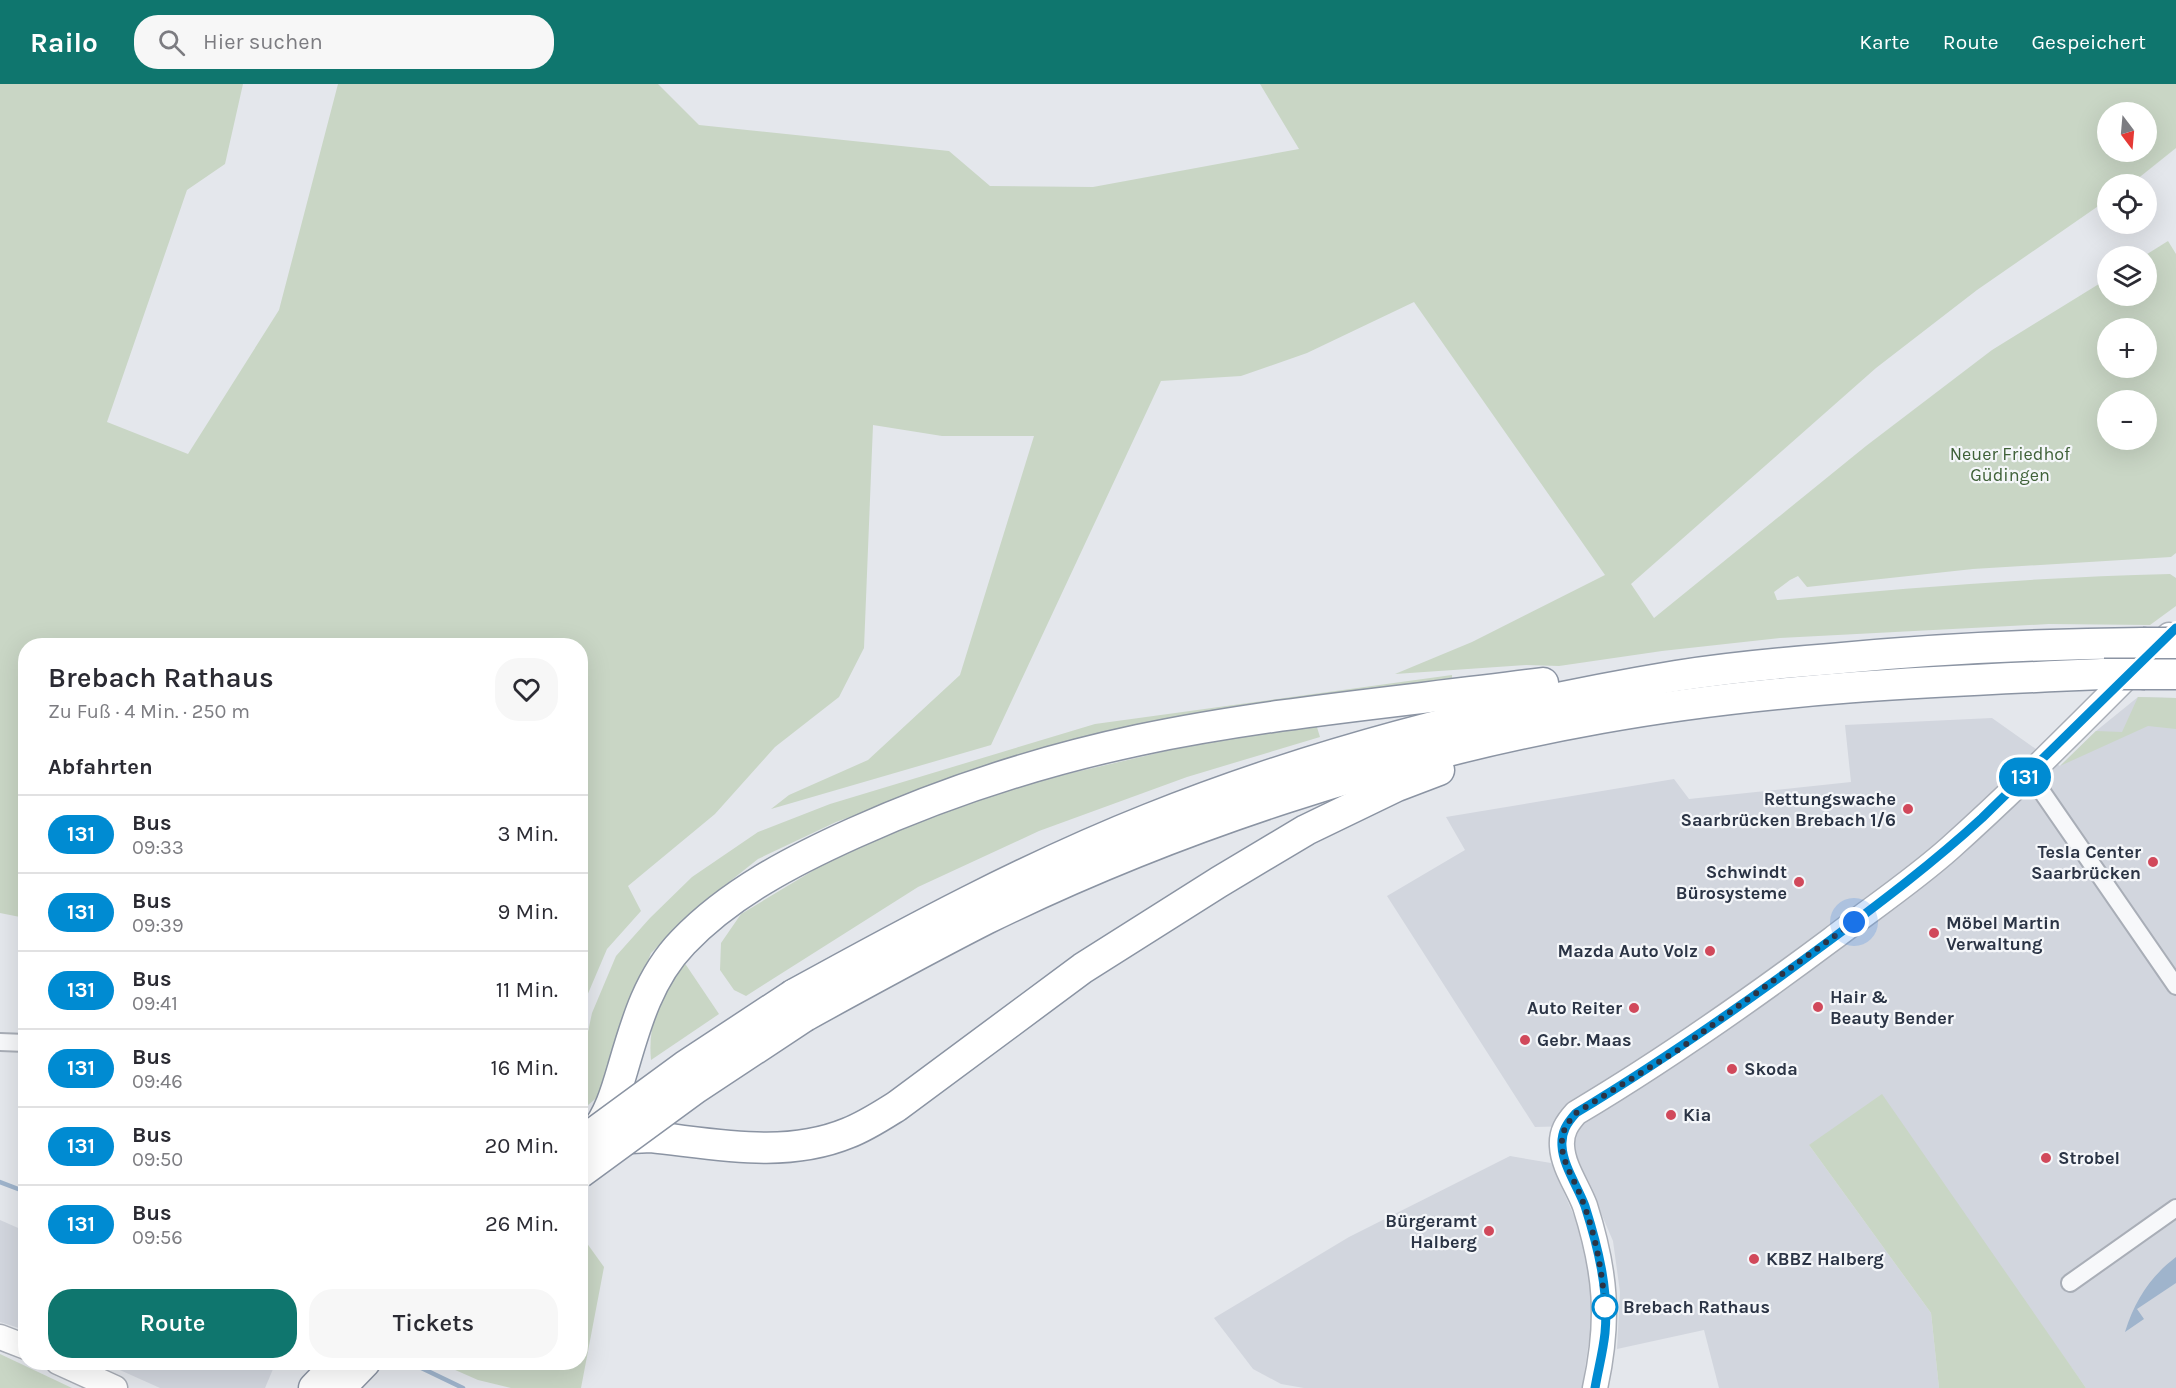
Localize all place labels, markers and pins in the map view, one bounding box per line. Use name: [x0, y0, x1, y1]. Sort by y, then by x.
place label: Rettungswache Saarbrücken Brebach 1/6: [1681, 788, 1896, 831]
marker: Rettungswache Saarbrücken Brebach 1/6: [1901, 802, 1915, 816]
place label: Tesla Center Saarbrücken: [2031, 841, 2141, 884]
marker: Tesla Center Saarbrücken: [2146, 855, 2160, 869]
place label: Schwindt Bürosysteme: [1676, 861, 1787, 904]
marker: Schwindt Bürosysteme: [1792, 875, 1806, 889]
place label: Möbel Martin Verwaltung: [1946, 912, 2060, 955]
marker: Möbel Martin Verwaltung: [1927, 926, 1941, 940]
place label: Mazda Auto Volz: [1558, 940, 1698, 962]
marker: Mazda Auto Volz: [1703, 944, 1717, 958]
place label: Hair & Beauty Bender: [1830, 986, 1954, 1029]
place label: Auto Reiter: [1527, 997, 1622, 1019]
marker: Hair & Beauty Bender: [1811, 1000, 1825, 1014]
marker: Auto Reiter: [1627, 1001, 1641, 1015]
place label: Gebr. Maas: [1537, 1029, 1632, 1051]
marker: Gebr. Maas: [1518, 1033, 1532, 1047]
place label: Skoda: [1744, 1058, 1798, 1080]
marker: Skoda: [1725, 1062, 1739, 1076]
place label: Kia: [1683, 1104, 1711, 1126]
marker: Kia: [1664, 1108, 1678, 1122]
place label: Strobel: [2058, 1147, 2120, 1169]
marker: Strobel: [2039, 1151, 2053, 1165]
place label: Bürgeramt Halberg: [1385, 1210, 1478, 1253]
marker: Bürgeramt Halberg: [1482, 1224, 1496, 1238]
place label: KBBZ Halberg: [1766, 1248, 1884, 1270]
marker: KBBZ Halberg: [1747, 1252, 1761, 1266]
marker: Brebach Rathaus: [1592, 1294, 1618, 1320]
place label: Brebach Rathaus: [1623, 1296, 1770, 1318]

